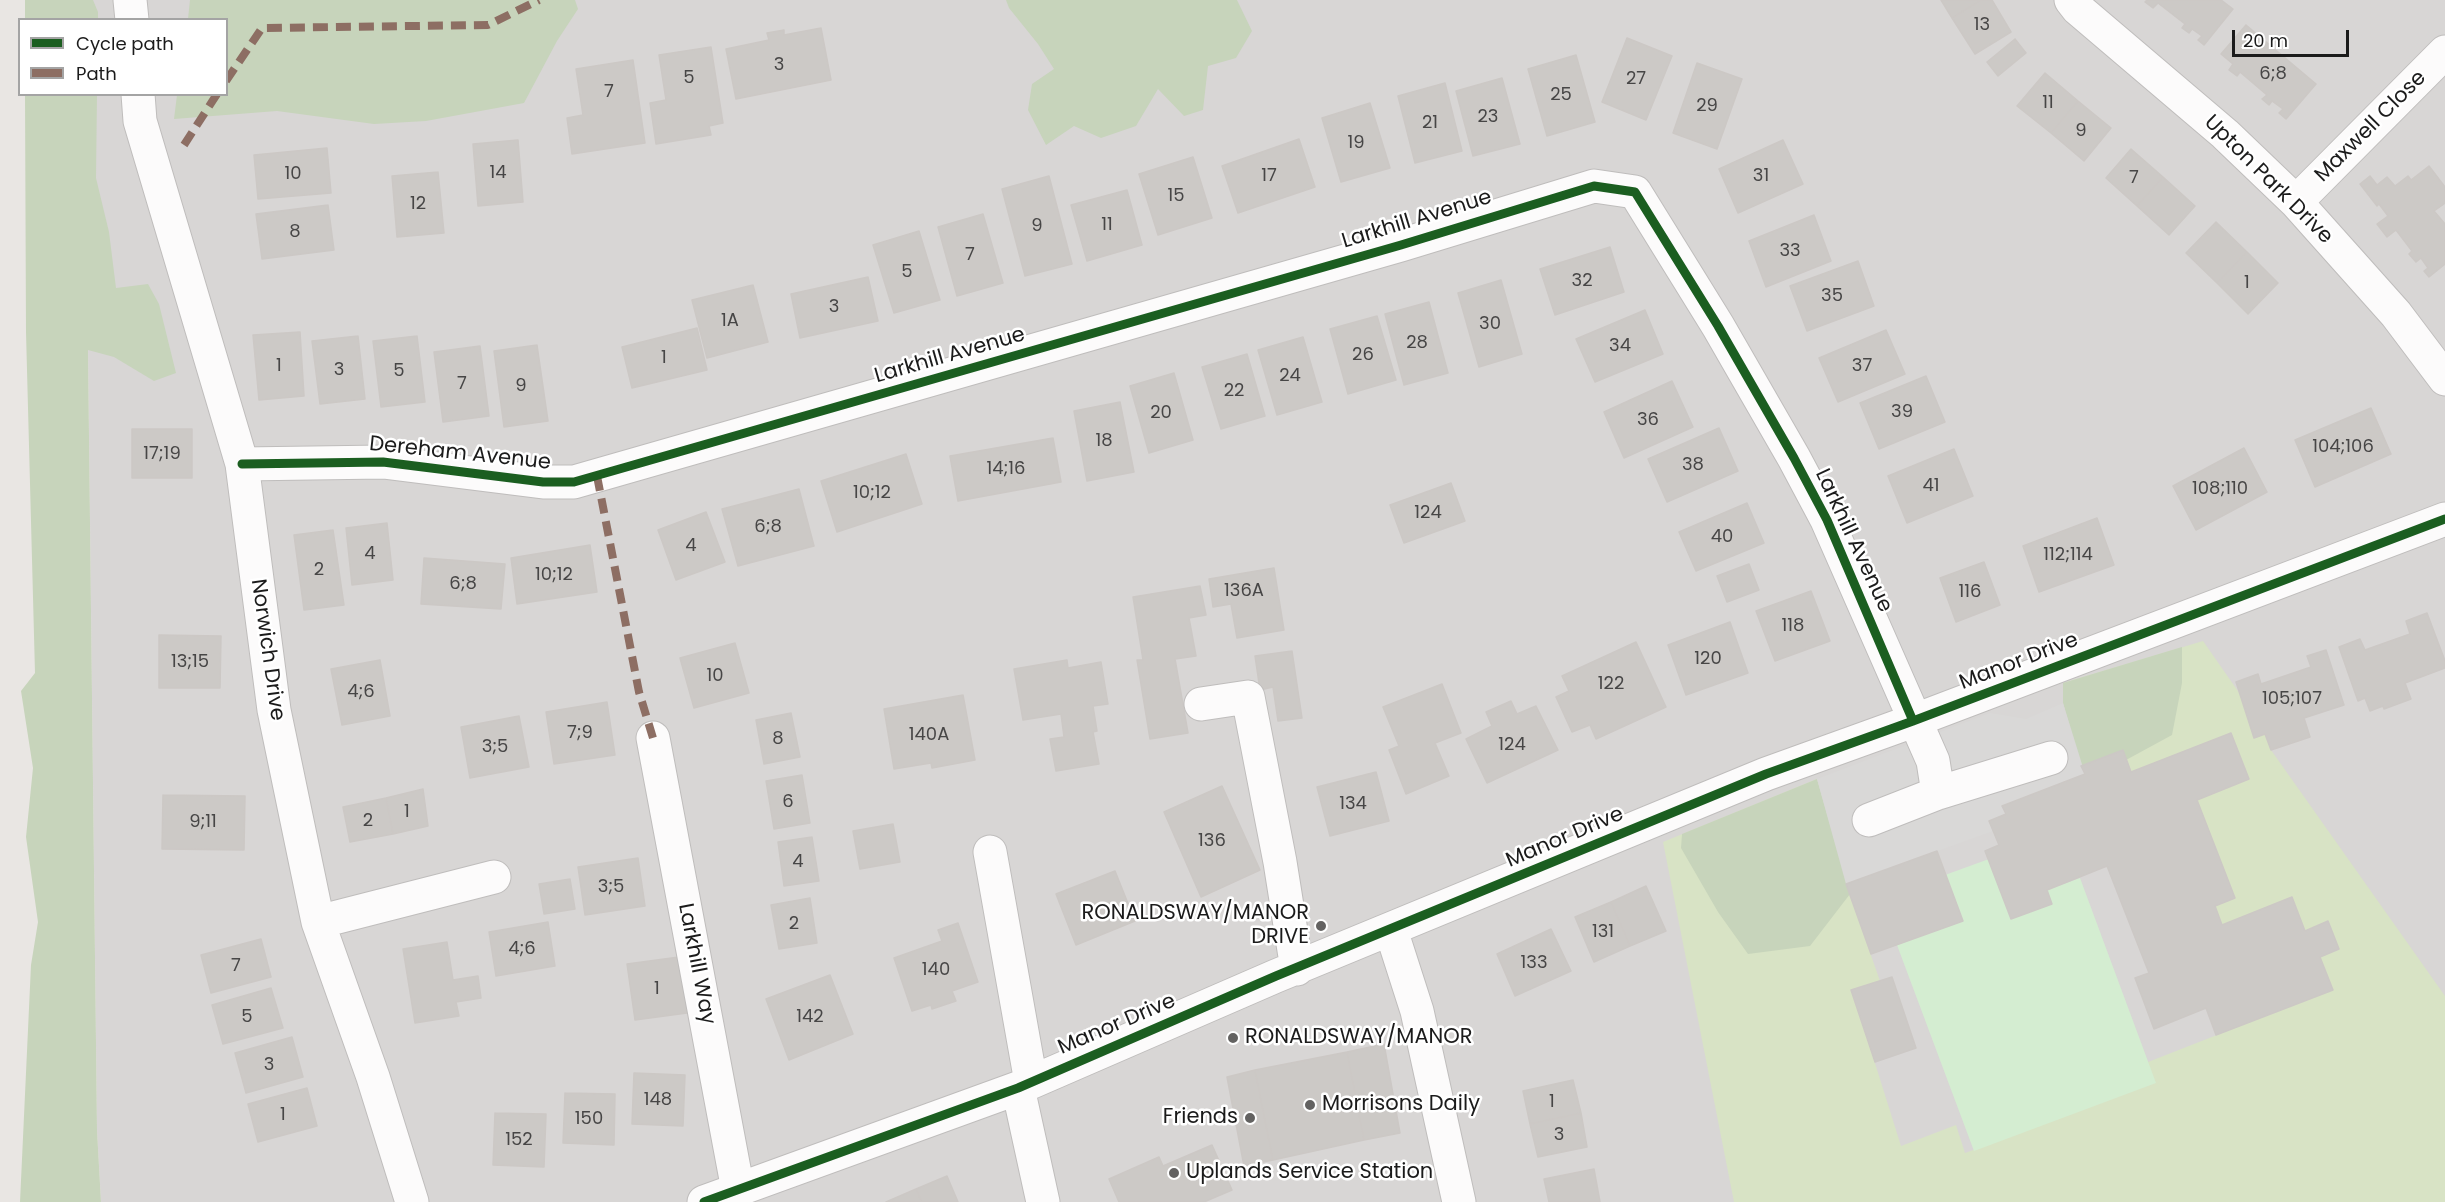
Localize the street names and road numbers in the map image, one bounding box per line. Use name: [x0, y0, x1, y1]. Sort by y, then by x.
street label: Maxwell Close: [2310, 66, 2432, 188]
street label: Upton Park Drive: [2198, 110, 2338, 250]
street label: Larkhill Avenue: [1339, 185, 1495, 255]
street label: Larkhill Avenue: [872, 322, 1028, 390]
street label: Dereham Avenue: [368, 432, 552, 476]
street label: Larkhill Avenue: [1809, 465, 1897, 617]
street label: Norwich Drive: [245, 578, 289, 722]
street label: Manor Drive: [1956, 628, 2082, 696]
street label: Manor Drive: [1502, 802, 1628, 874]
street label: Larkhill Way: [672, 901, 720, 1027]
street label: Manor Drive: [1054, 989, 1180, 1061]

